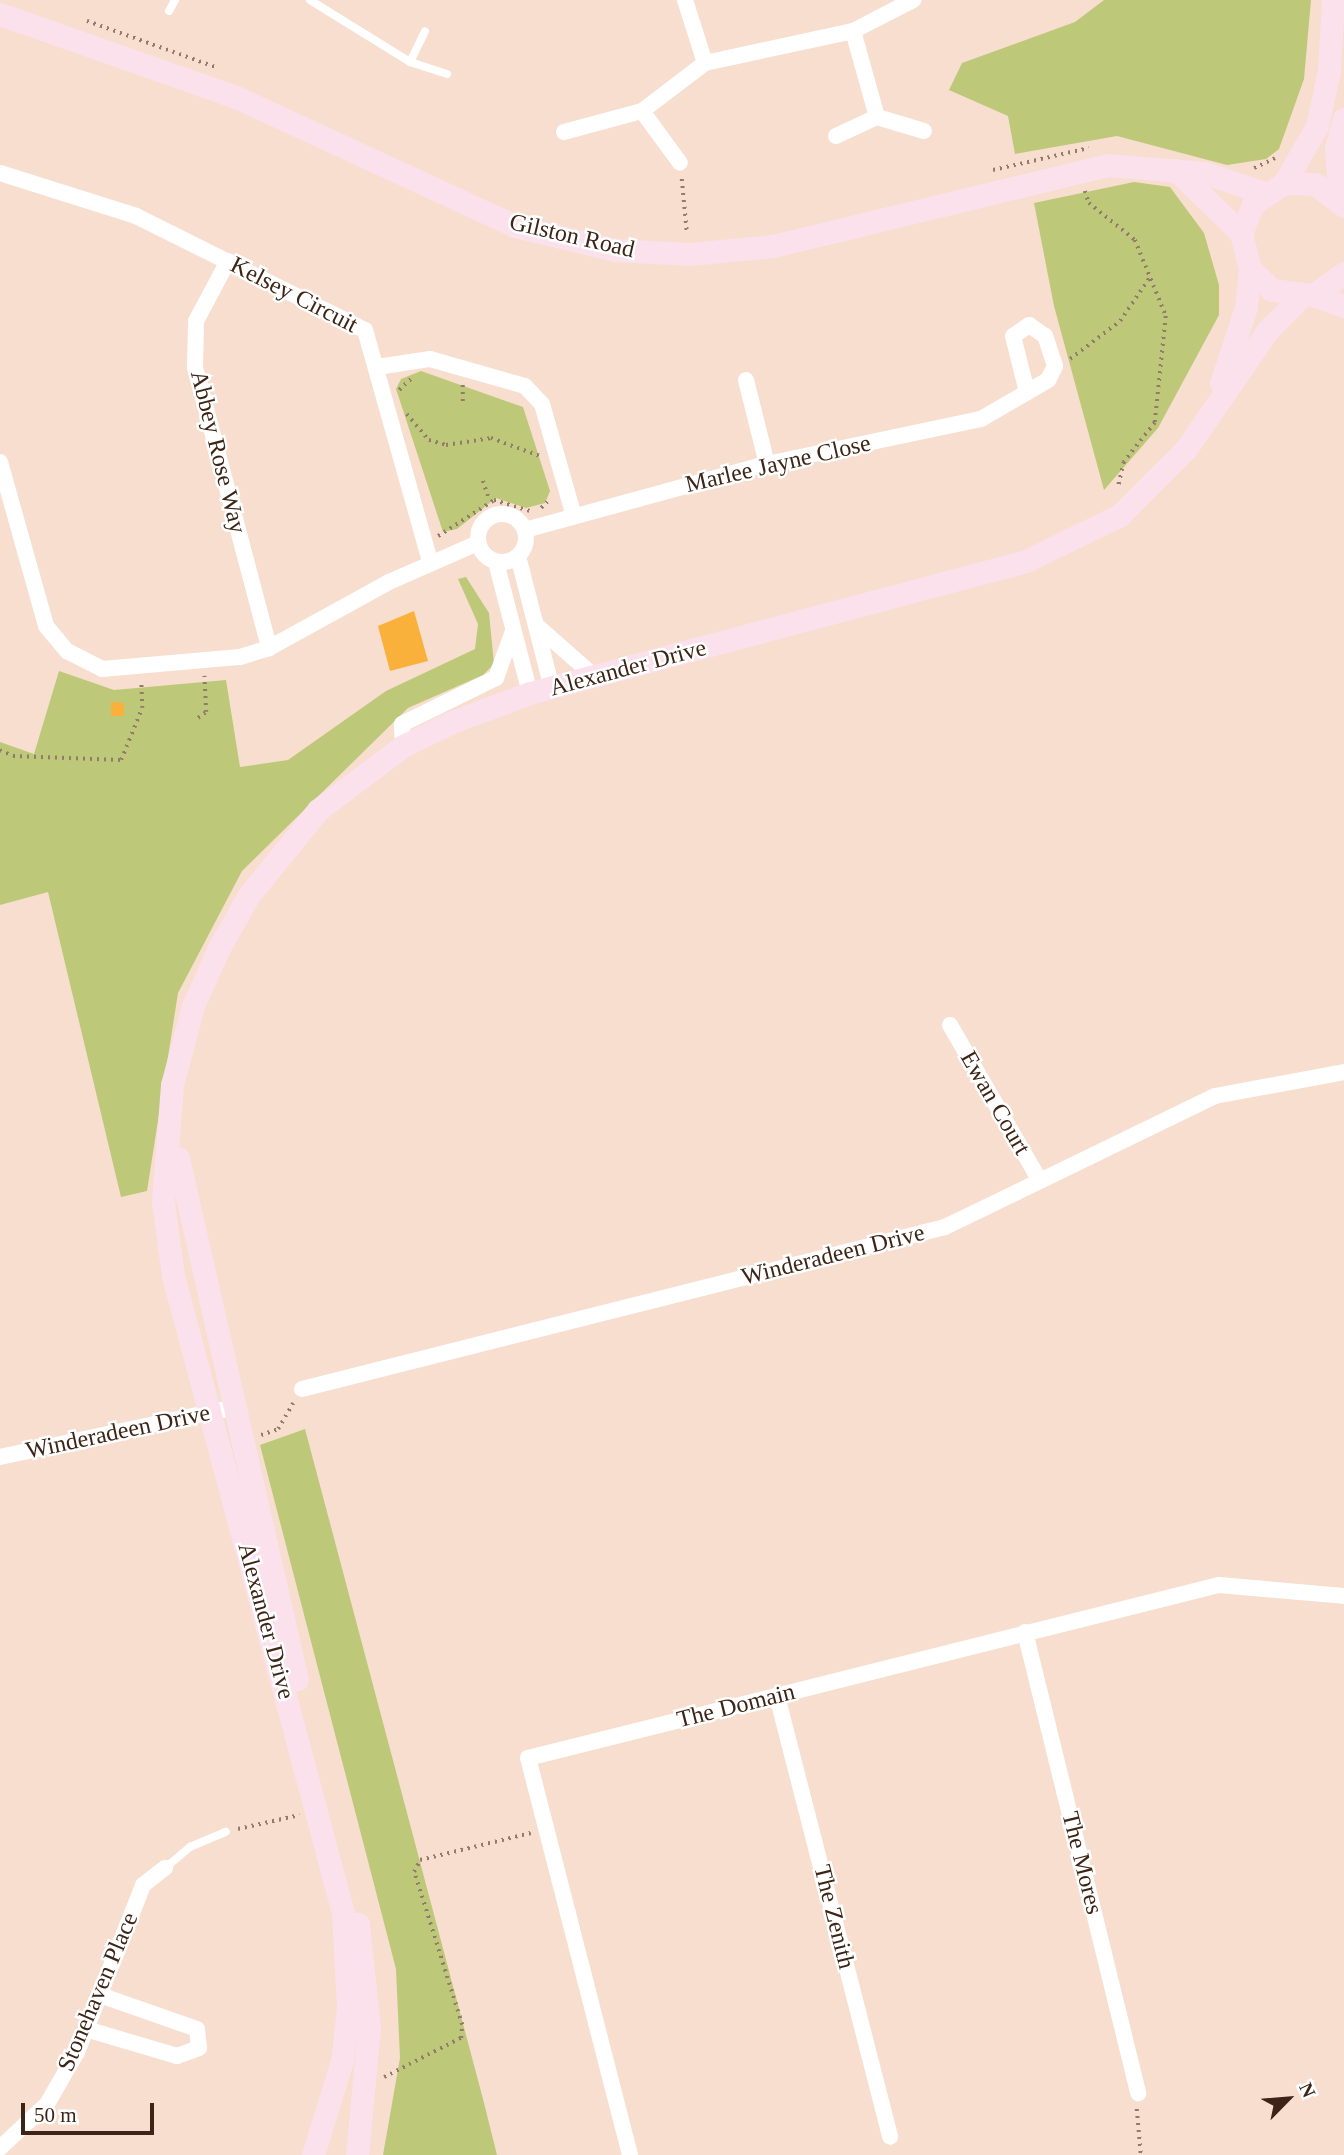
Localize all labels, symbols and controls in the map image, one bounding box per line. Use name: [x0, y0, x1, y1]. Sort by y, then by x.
street label: Gilston Road: [507, 208, 637, 264]
street label: Kelsey Circuit: [225, 251, 363, 339]
street label: Abbey Rose Way: [184, 367, 252, 537]
street label: Marlee Jayne Close: [683, 429, 873, 499]
street label: Alexander Drive: [547, 633, 709, 703]
street label: Ewan Court: [954, 1046, 1036, 1160]
street label: Winderadeen Drive: [738, 1218, 928, 1292]
street label: Winderadeen Drive: [23, 1398, 213, 1466]
street label: Alexander Drive: [231, 1540, 301, 1702]
street label: The Domain: [674, 1677, 798, 1735]
street label: The Mores: [1055, 1809, 1109, 1917]
street label: The Zenith: [807, 1862, 861, 1972]
street label: Stonehaven Place: [52, 1908, 144, 2076]
north arrow: [1253, 2064, 1323, 2134]
text: N: [1295, 2079, 1320, 2101]
scale bar: [24, 2088, 158, 2132]
text: 50 m: [34, 2103, 77, 2127]

